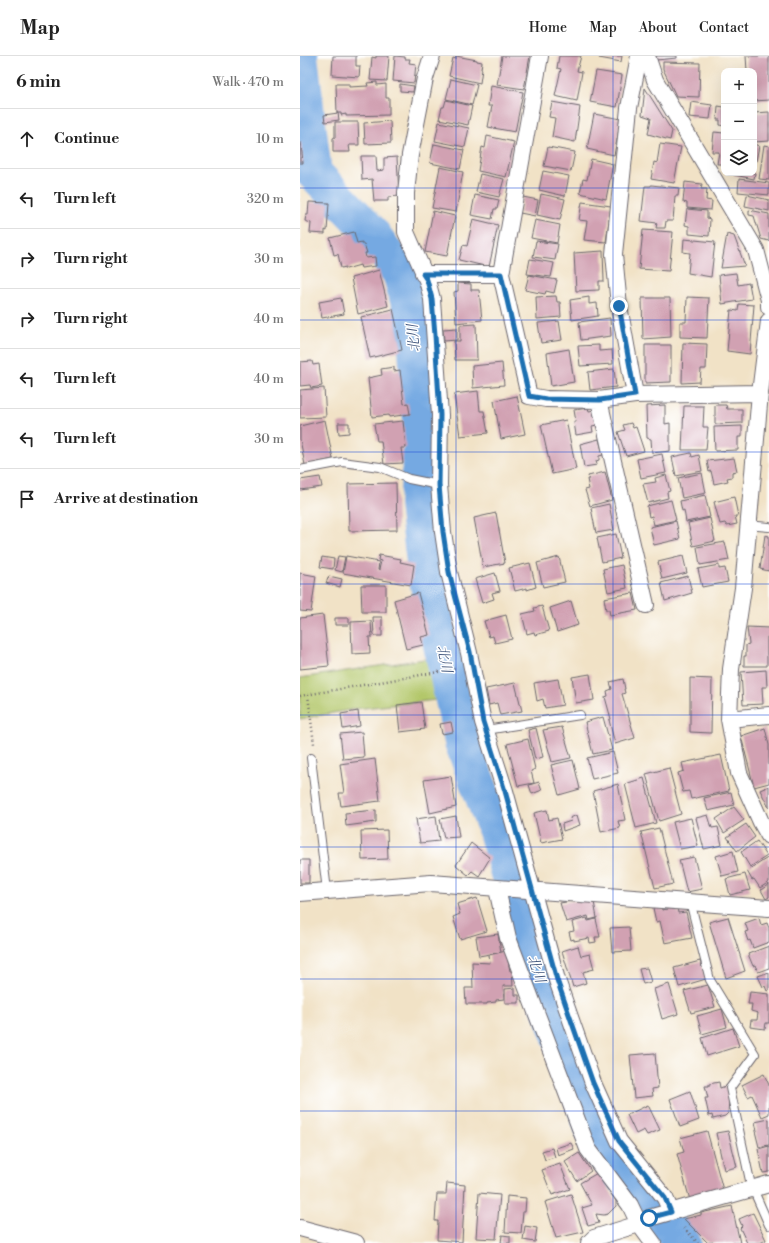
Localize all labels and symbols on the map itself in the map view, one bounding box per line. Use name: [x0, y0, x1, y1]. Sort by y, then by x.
route end: [610, 297, 628, 315]
water label: 北川: [404, 321, 424, 353]
water label: 北川: [432, 643, 456, 677]
water label: 北川: [523, 953, 550, 987]
route start: [640, 1209, 658, 1227]

